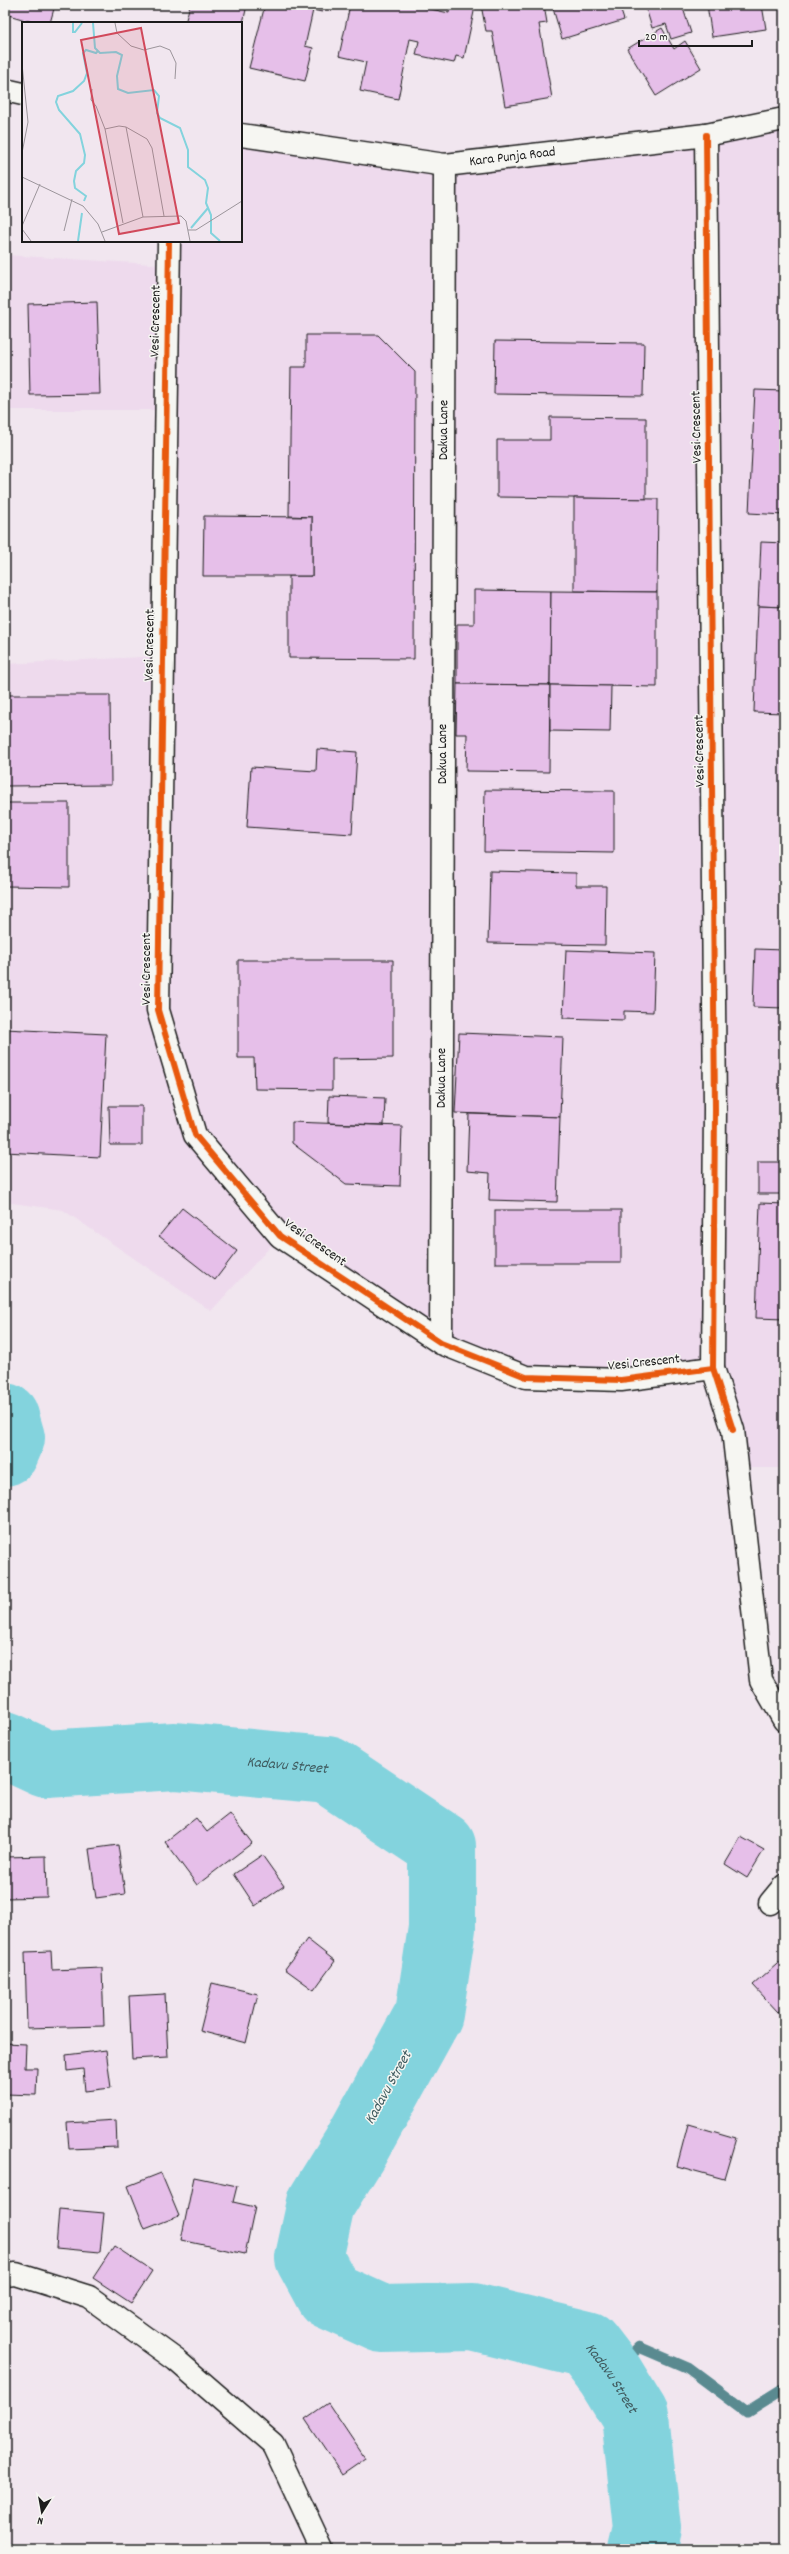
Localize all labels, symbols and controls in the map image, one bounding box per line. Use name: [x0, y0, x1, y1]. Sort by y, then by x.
inset map: [22, 22, 242, 242]
scale bar: [639, 22, 752, 48]
text: 20 m: [645, 29, 668, 46]
street label: Kara Punja Road: [468, 142, 557, 172]
street label: Vesi Crescent: [145, 285, 167, 357]
street label: Vesi Crescent: [686, 391, 708, 463]
street label: Dakua Lane: [434, 400, 454, 460]
street label: Vesi Crescent: [139, 609, 161, 681]
street label: Vesi Crescent: [689, 715, 711, 787]
street label: Dakua Lane: [433, 724, 453, 784]
street label: Vesi Crescent: [137, 933, 157, 1005]
street label: Dakua Lane: [432, 1048, 452, 1108]
street label: Vesi Crescent: [280, 1214, 350, 1272]
street label: Vesi Crescent: [607, 1349, 681, 1377]
water label: Kadavu Street: [246, 1752, 330, 1781]
water label: Kadavu Street: [360, 2046, 419, 2129]
water label: Kadavu Street: [579, 2339, 643, 2419]
north arrow: [22, 2492, 62, 2532]
text: N: [36, 2511, 45, 2528]

